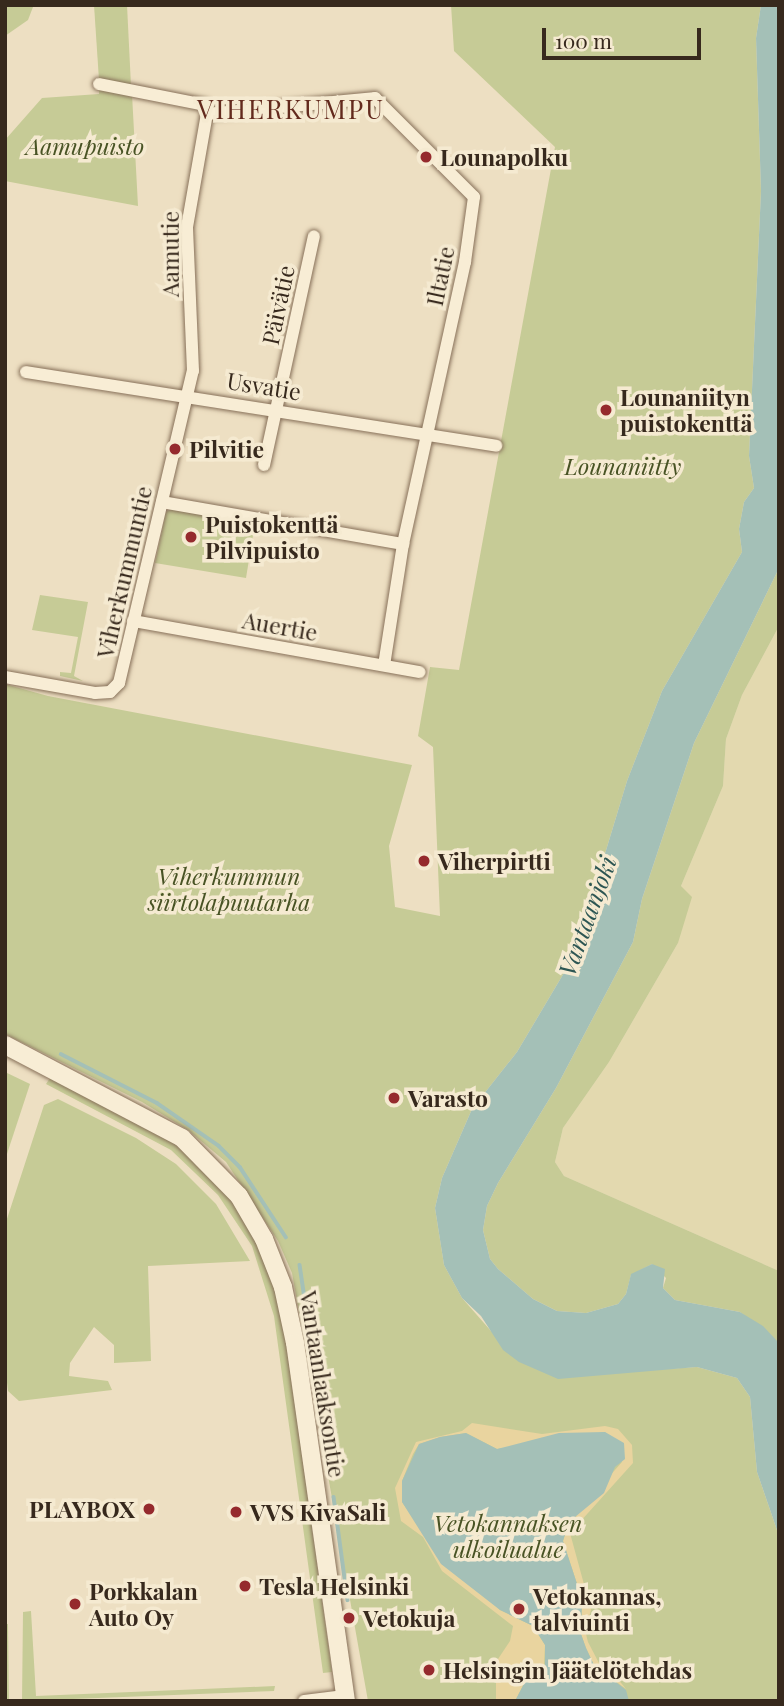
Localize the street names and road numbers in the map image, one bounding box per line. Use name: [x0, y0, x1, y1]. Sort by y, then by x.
street label: Aamutie: [156, 211, 184, 297]
street label: Iltatie: [420, 244, 460, 308]
street label: Päivätie: [256, 263, 300, 347]
street label: Usvatie: [225, 367, 303, 405]
street label: Viherkummuntie: [91, 483, 157, 661]
street label: Auertie: [240, 606, 320, 646]
street label: Vantaanlaaksontie: [295, 1289, 351, 1479]

